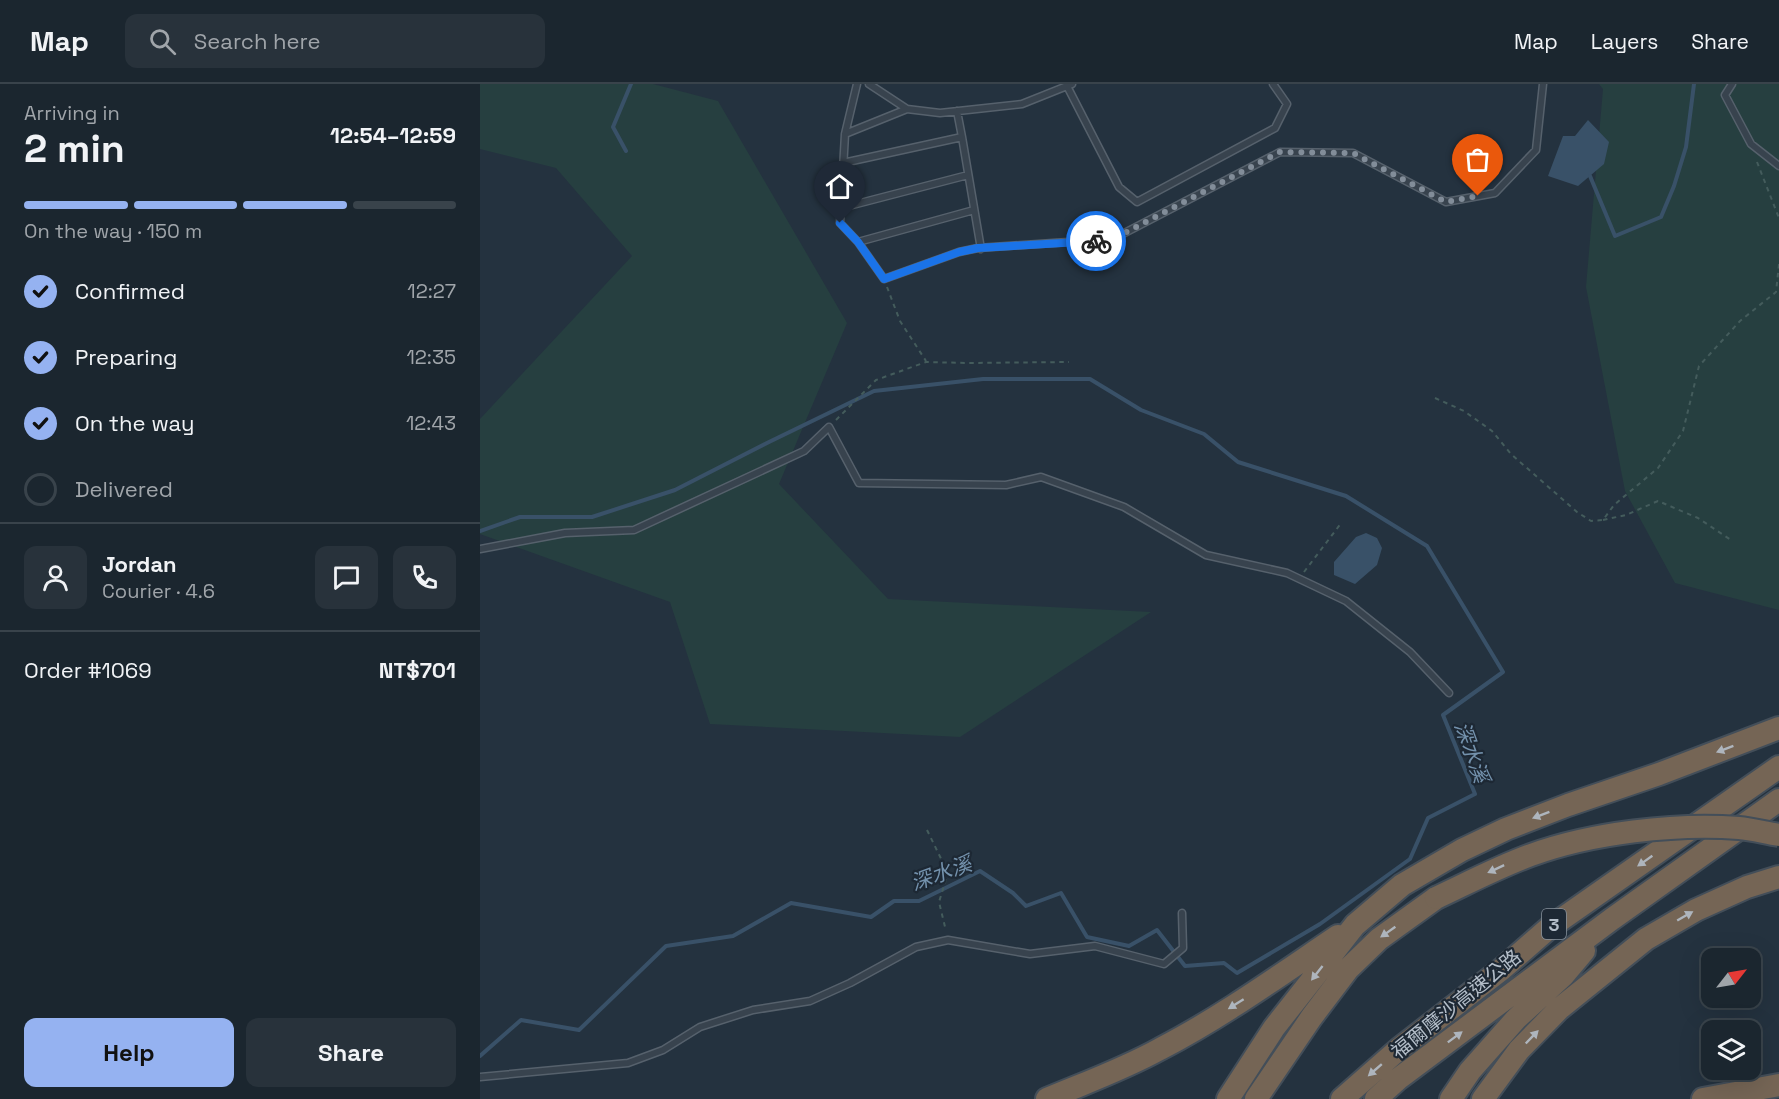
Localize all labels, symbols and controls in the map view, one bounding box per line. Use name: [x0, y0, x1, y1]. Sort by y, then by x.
search box: [125, 14, 545, 68]
text: Map: [30, 23, 89, 59]
icon: search: [146, 25, 179, 58]
text: Search here: [194, 27, 321, 55]
text: Map: [1514, 28, 1558, 55]
text: Layers: [1591, 28, 1658, 55]
text: Share: [1691, 28, 1749, 55]
text: Arriving in: [24, 100, 120, 126]
text: 12:54–12:59: [330, 121, 456, 149]
text: 2 min: [24, 124, 125, 173]
pin: [1452, 134, 1503, 196]
icon: bag: [1461, 143, 1494, 176]
pin: [814, 161, 865, 223]
icon: home: [823, 170, 856, 203]
courier: [1066, 211, 1126, 271]
text: On the way · 150 m: [24, 218, 202, 244]
icon: bike: [1080, 225, 1113, 258]
icon: check: [24, 275, 57, 308]
text: Confirmed: [75, 277, 185, 305]
text: 12:27: [407, 278, 456, 304]
icon: check: [24, 341, 57, 374]
text: Preparing: [75, 343, 177, 371]
text: 12:35: [406, 344, 456, 370]
icon: check: [24, 407, 57, 440]
text: On the way: [75, 409, 194, 437]
text: 12:43: [406, 410, 456, 436]
text: Delivered: [75, 475, 173, 503]
button: person: [24, 546, 87, 609]
button: chat: [315, 546, 378, 609]
button: phone: [393, 546, 456, 609]
text: Jordan: [102, 550, 177, 578]
text: Courier · 4.6: [102, 578, 215, 604]
text: Order #1069: [24, 656, 152, 684]
text: NT$701: [379, 656, 456, 684]
water label: 深水溪: [1449, 718, 1496, 789]
one-way arrow: [1715, 745, 1733, 755]
one-way arrow: [1532, 811, 1550, 821]
water label: 深水溪: [907, 849, 978, 896]
one-way arrow: [1637, 855, 1653, 866]
one-way arrow: [1487, 865, 1504, 874]
road number: 3: [1542, 909, 1566, 939]
one-way arrow: [1677, 911, 1694, 921]
one-way arrow: [1381, 926, 1397, 938]
street label: 福爾摩沙高速公路: [1386, 944, 1526, 1064]
north arrow: [1701, 948, 1761, 1008]
map controls: [1701, 948, 1761, 1080]
one-way arrow: [1312, 966, 1324, 981]
one-way arrow: [1228, 999, 1244, 1010]
button: Help: [24, 1018, 234, 1087]
button: Share: [246, 1018, 456, 1087]
button: layers: [1701, 1020, 1761, 1080]
one-way arrow: [1525, 1030, 1539, 1044]
one-way arrow: [1446, 1031, 1462, 1043]
one-way arrow: [1368, 1063, 1383, 1076]

